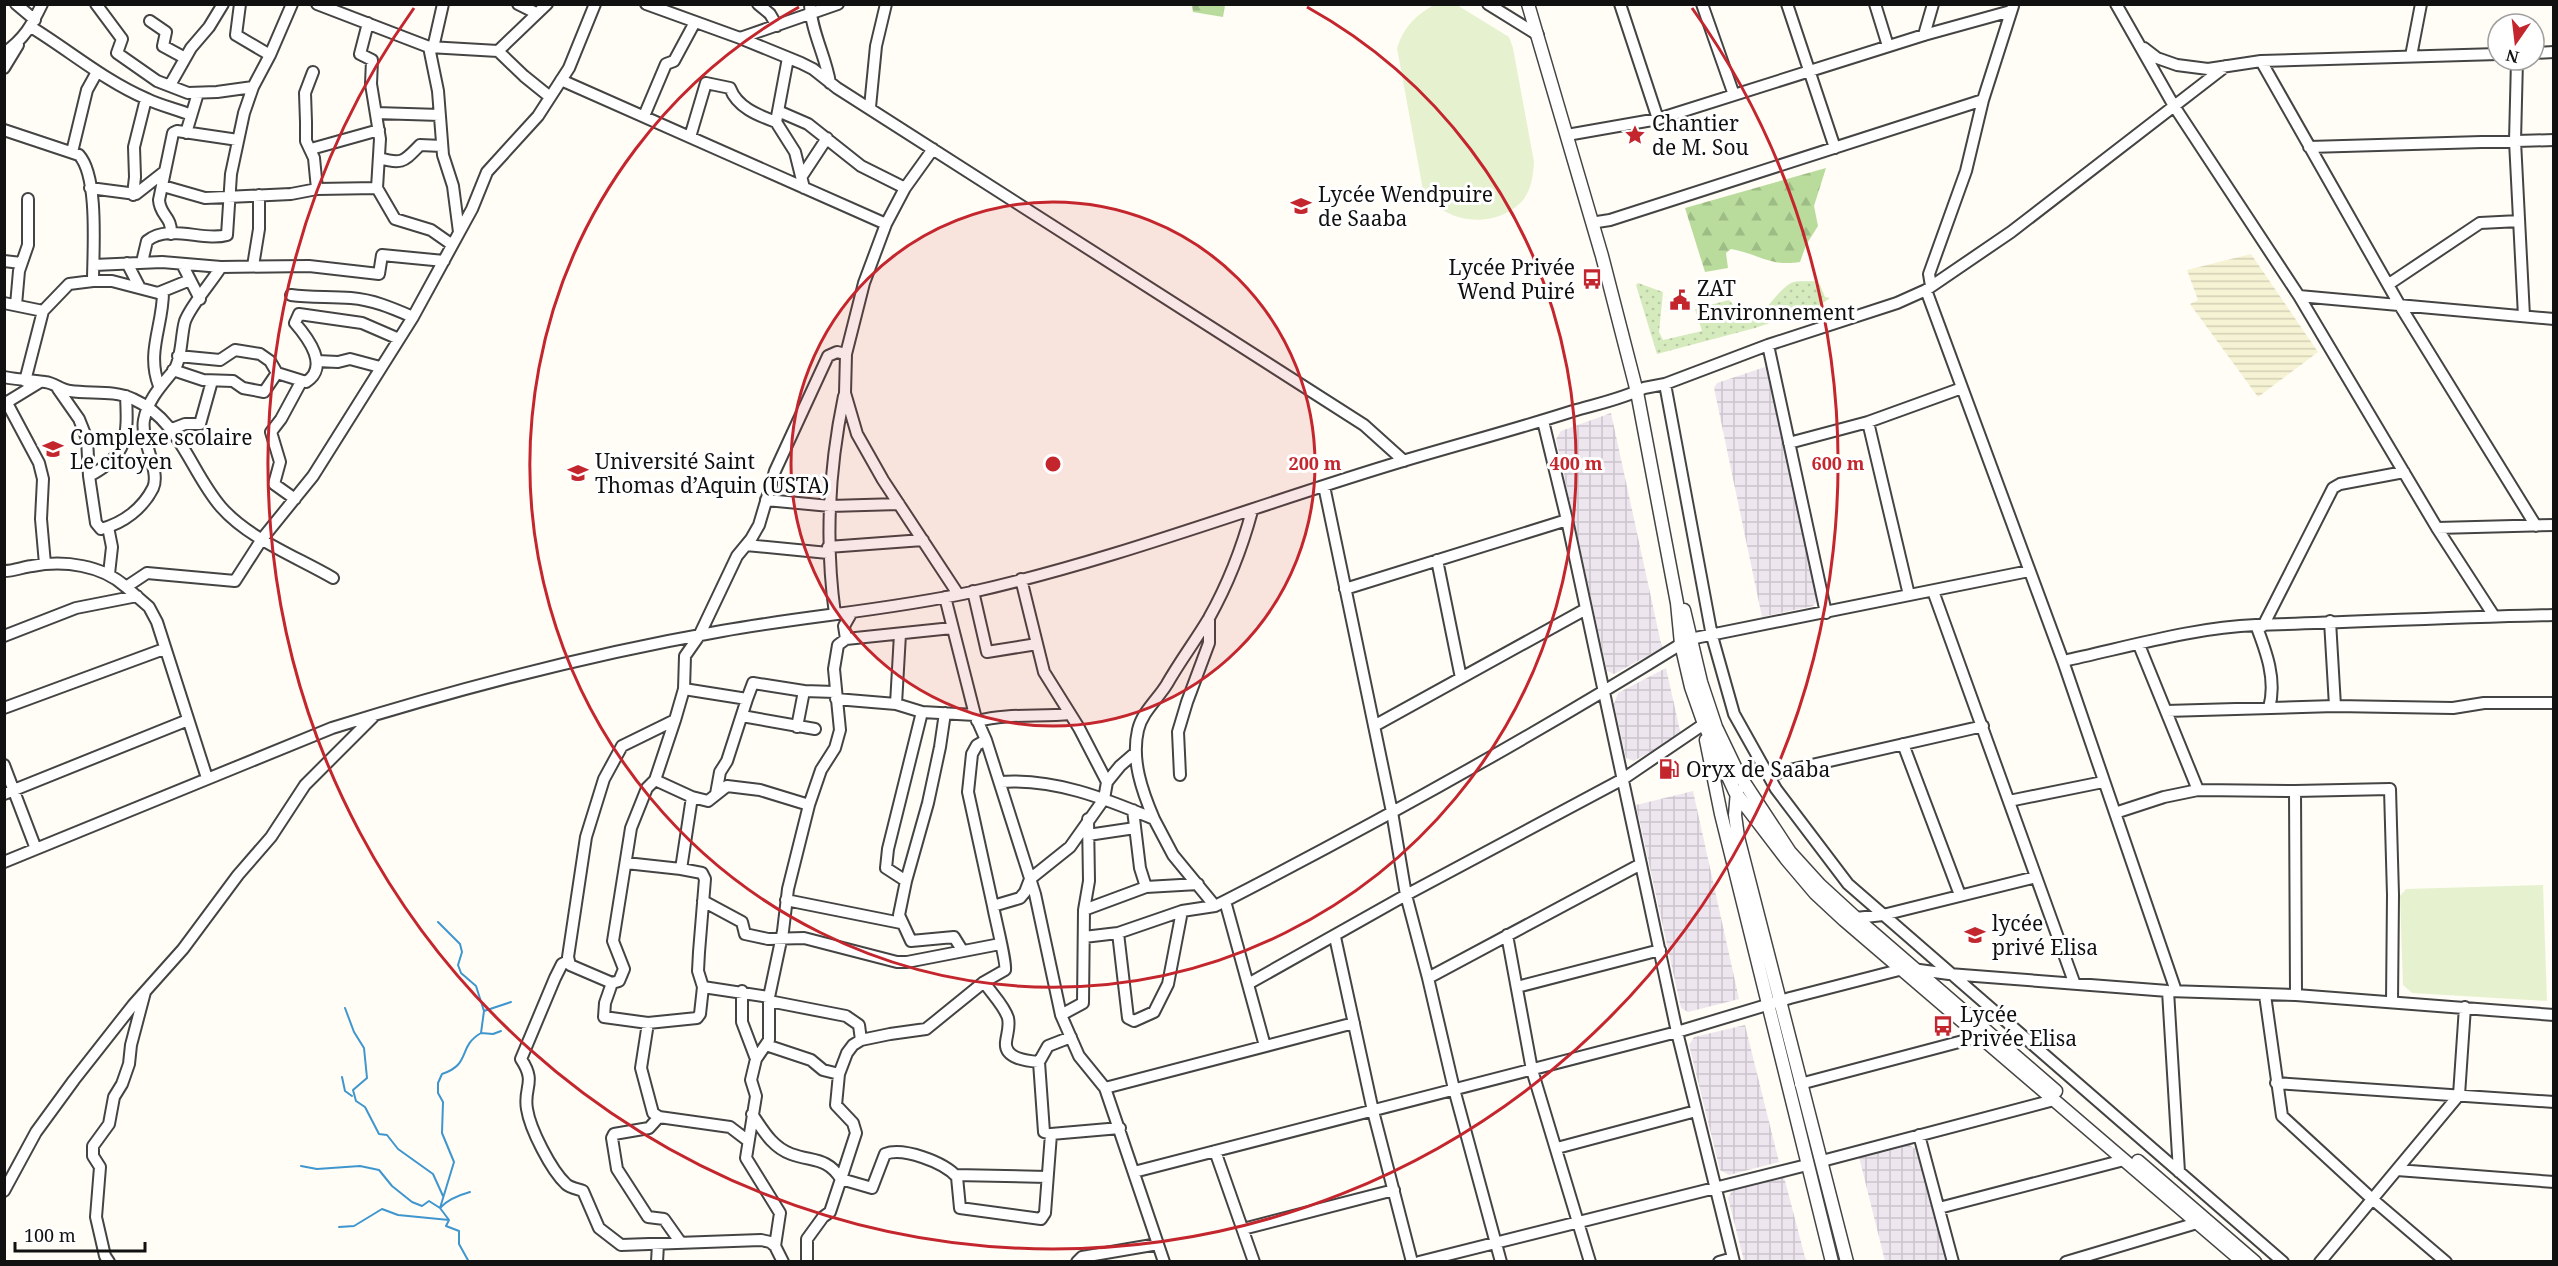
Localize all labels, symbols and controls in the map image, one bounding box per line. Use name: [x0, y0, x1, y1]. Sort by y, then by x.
north arrow: [2486, 12, 2546, 72]
text: N: [2503, 44, 2521, 69]
place label: Chantier de M. Sou: [1652, 109, 1749, 161]
place icon: Chantier de M. Sou: [1623, 123, 1647, 147]
place label: Lycée Wendpuire de Saaba: [1318, 180, 1493, 232]
school or university icon: Lycée Wendpuire de Saaba: [1289, 194, 1313, 218]
place label: Lycée Privée Wend Puiré: [1448, 253, 1575, 305]
bus stop icon: Lycée Privée Wend Puiré: [1580, 267, 1604, 291]
place label: ZAT Environnement: [1697, 274, 1855, 326]
public building icon: ZAT Environnement: [1668, 288, 1692, 312]
place label: Complexe scolaire Le citoyen: [70, 423, 252, 475]
school or university icon: Complexe scolaire Le citoyen: [41, 437, 65, 461]
place label: Université Saint Thomas d’Aquin (USTA): [595, 447, 829, 499]
text: 200 m: [1289, 451, 1342, 475]
text: 400 m: [1550, 451, 1603, 475]
text: 600 m: [1812, 451, 1865, 475]
centre of rings: [1043, 454, 1063, 474]
school or university icon: Université Saint Thomas d’Aquin (USTA): [566, 461, 590, 485]
place label: Oryx de Saaba: [1686, 755, 1830, 783]
fuel station icon: Oryx de Saaba: [1657, 757, 1681, 781]
place label: lycée privé Elisa: [1992, 909, 2098, 961]
school or university icon: lycée privé Elisa: [1963, 923, 1987, 947]
place label: Lycée Privée Elisa: [1960, 1000, 2077, 1052]
bus stop icon: Lycée Privée Elisa: [1931, 1014, 1955, 1038]
scale bar: [15, 1215, 146, 1253]
text: 100 m: [24, 1223, 76, 1247]

